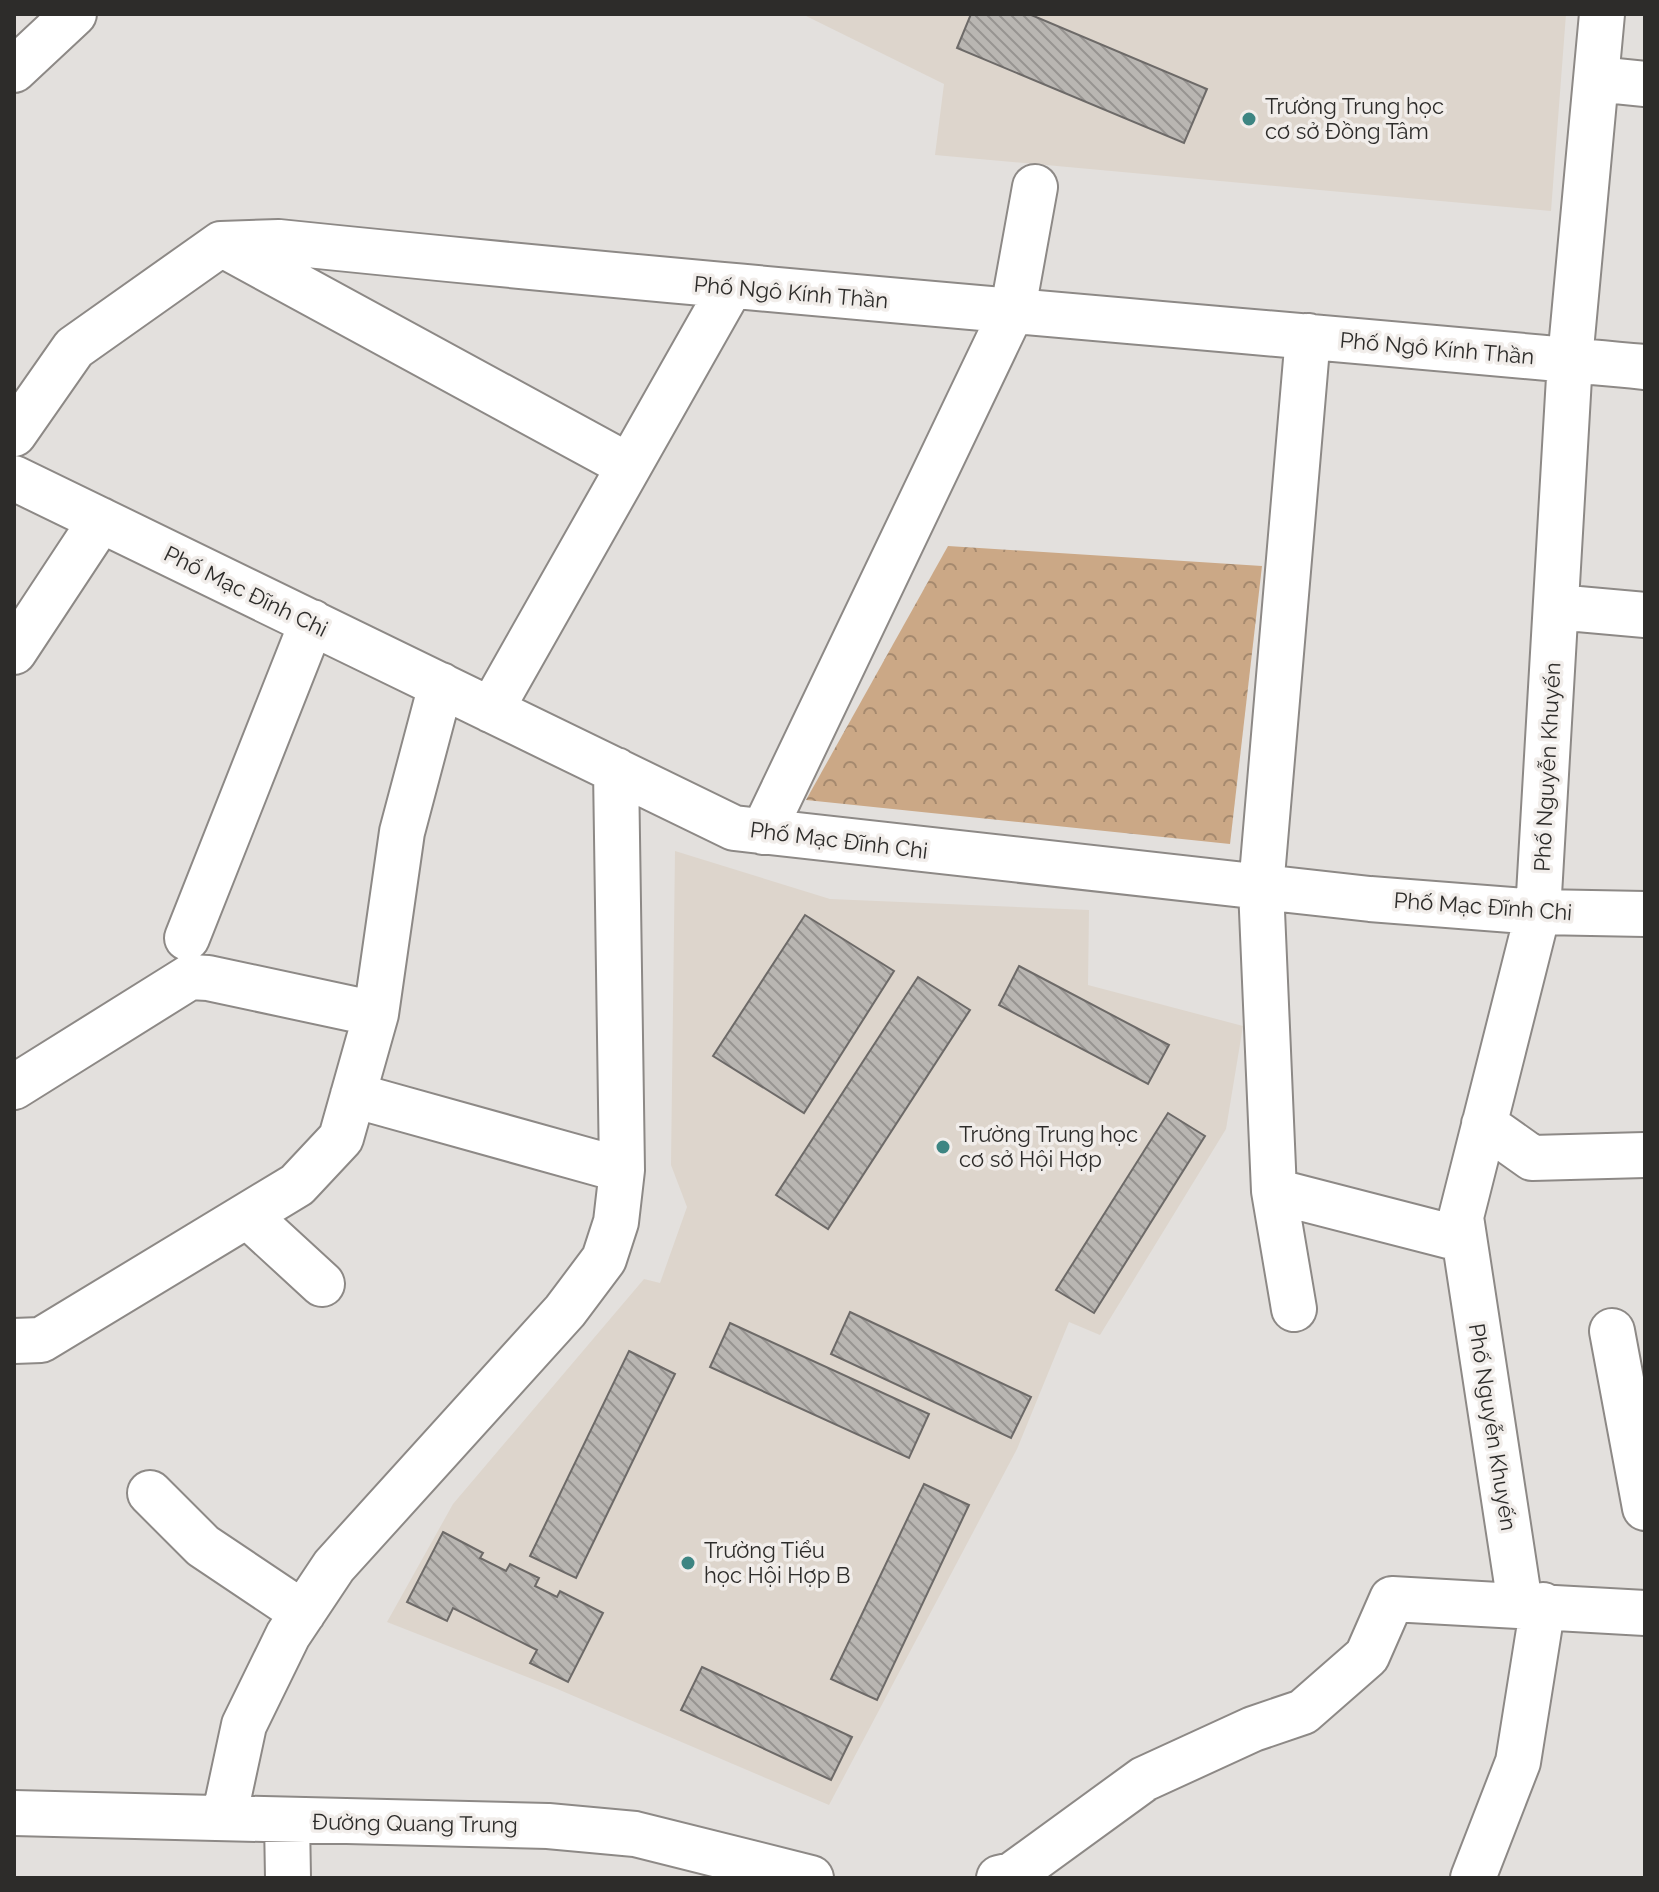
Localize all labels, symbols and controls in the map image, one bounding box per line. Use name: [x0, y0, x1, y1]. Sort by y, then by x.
place label: Trường Trung học cơ sở Đồng Tâm: [1265, 93, 1444, 144]
marker: Trường Trung học cơ sở Đồng Tâm: [1240, 110, 1258, 128]
street label: Phố Ngô Kính Thần: [693, 271, 889, 313]
street label: Phố Ngô Kính Thần: [1339, 327, 1535, 369]
street label: Phố Mạc Đĩnh Chi: [160, 540, 332, 642]
street label: Phố Nguyễn Khuyến: [1529, 662, 1565, 872]
street label: Phố Mạc Đĩnh Chi: [749, 816, 929, 864]
street label: Phố Mạc Đĩnh Chi: [1393, 887, 1573, 925]
place label: Trường Trung học cơ sở Hội Hợp: [959, 1121, 1138, 1172]
marker: Trường Trung học cơ sở Hội Hợp: [934, 1138, 952, 1156]
street label: Phố Nguyễn Khuyến: [1464, 1321, 1522, 1533]
place label: Trường Tiểu học Hội Hợp B: [704, 1537, 851, 1588]
marker: Trường Tiểu học Hội Hợp B: [679, 1554, 697, 1572]
street label: Đường Quang Trung: [312, 1808, 518, 1838]

